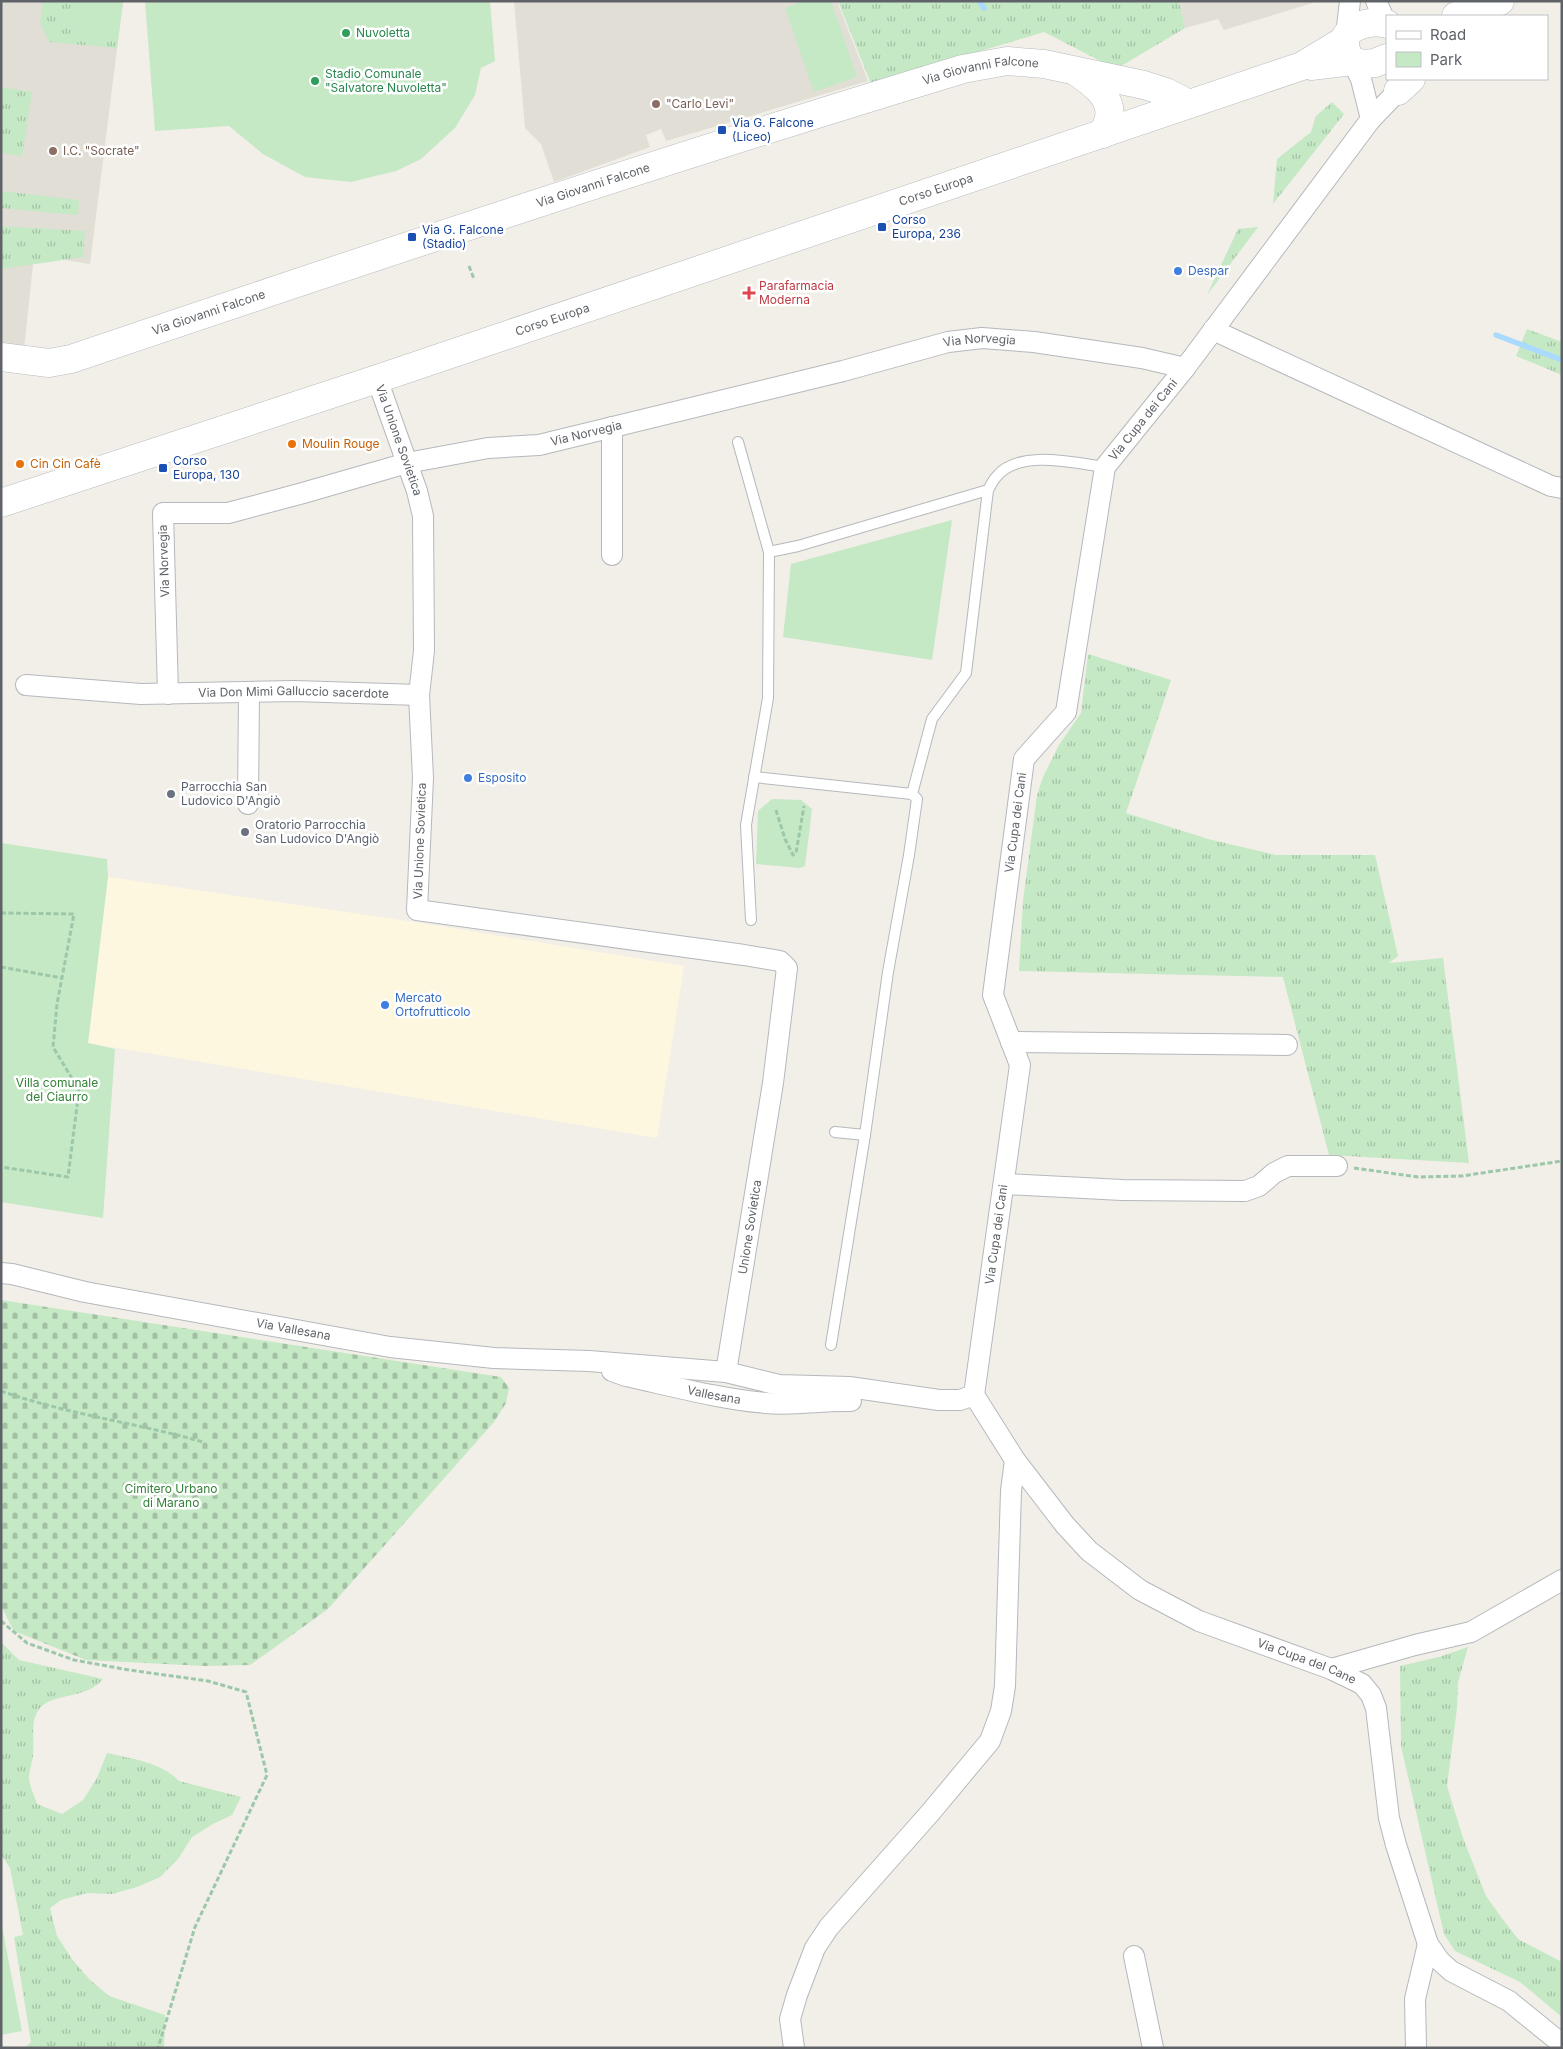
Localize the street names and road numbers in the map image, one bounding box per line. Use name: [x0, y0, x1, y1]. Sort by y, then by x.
street label: Via Giovanni Falcone: [920, 53, 1039, 88]
street label: Via Giovanni Falcone: [534, 159, 652, 210]
street label: Corso Europa: [897, 170, 975, 209]
street label: Via Giovanni Falcone: [150, 286, 267, 338]
street label: Corso Europa: [513, 300, 591, 339]
street label: Via Norvegia: [941, 330, 1016, 350]
street label: Via Cupa dei Cani: [1105, 375, 1180, 463]
street label: Via Unione Sovietica: [373, 383, 426, 497]
street label: Via Norvegia: [549, 417, 623, 449]
street label: Via Norvegia: [155, 524, 172, 598]
street label: Via Don Mimì Galluccio sacerdote: [198, 683, 389, 701]
street label: Via Cupa dei Cani: [1001, 772, 1029, 874]
street label: Via Unione Sovietica: [410, 782, 429, 900]
street label: Unione Sovietica: [735, 1179, 764, 1275]
street label: Via Cupa dei Cani: [981, 1183, 1010, 1286]
street label: Via Vallesana: [255, 1315, 332, 1343]
street label: Vallesana: [686, 1382, 742, 1407]
street label: Via Cupa del Cane: [1255, 1635, 1359, 1687]

